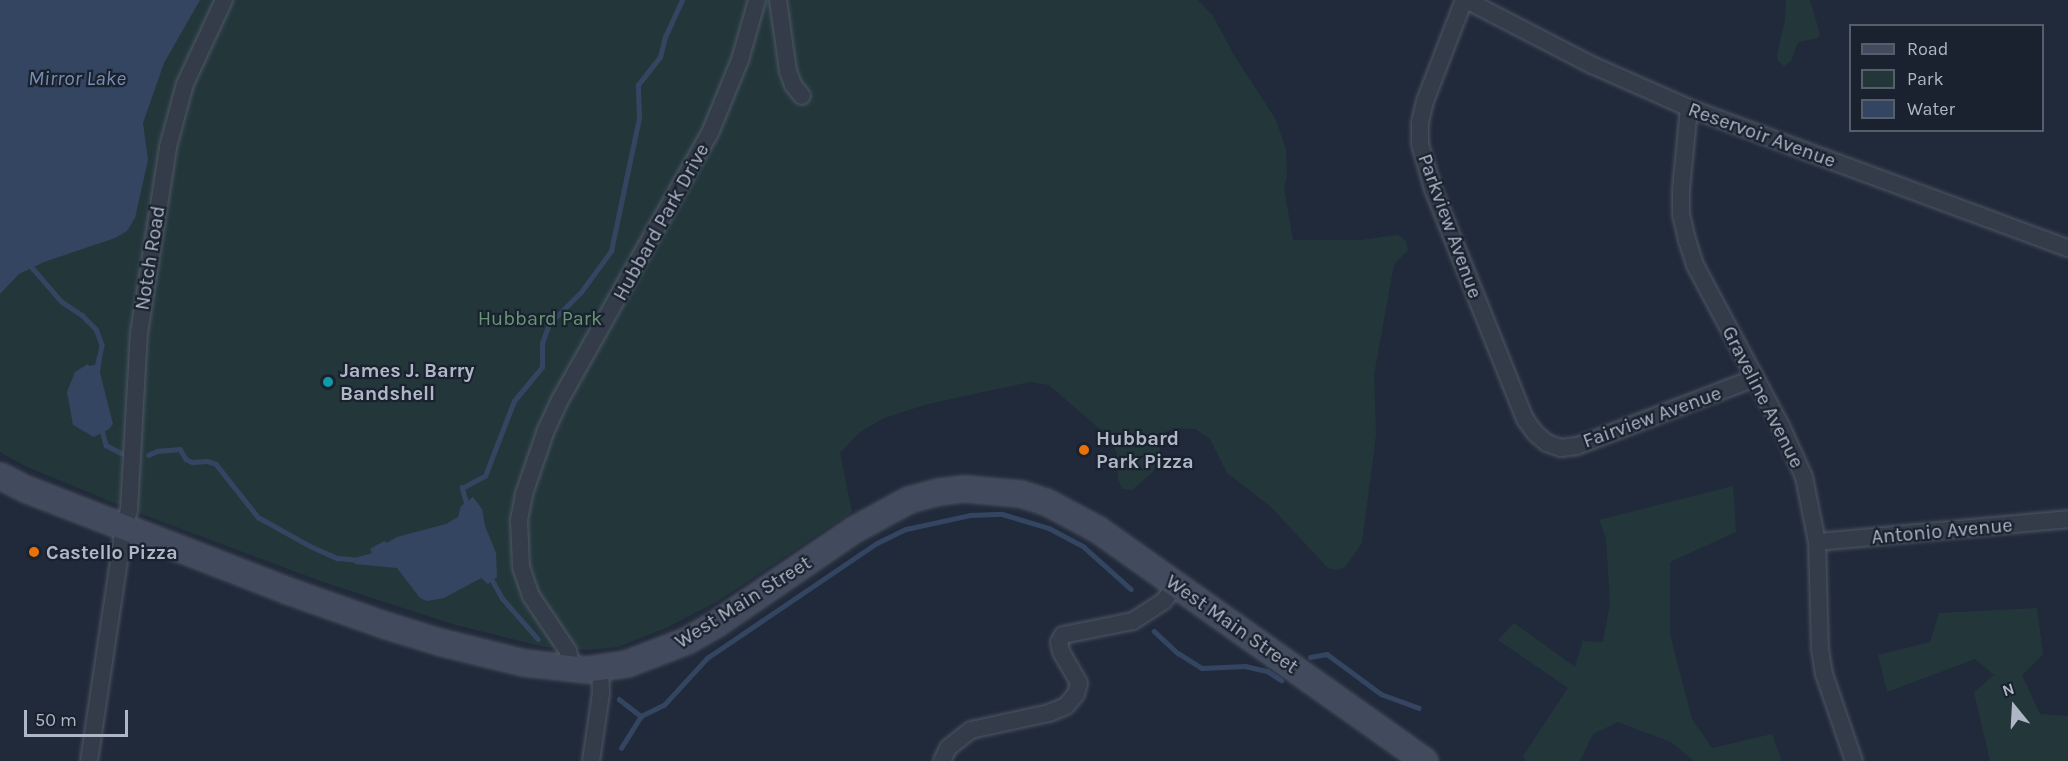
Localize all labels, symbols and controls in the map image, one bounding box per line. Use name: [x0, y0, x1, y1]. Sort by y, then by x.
legend: [1849, 24, 2044, 132]
text: Road: [1907, 38, 1948, 60]
water label: Mirror Lake: [28, 65, 126, 91]
text: Park: [1907, 68, 1944, 90]
street label: Reservoir Avenue: [1685, 97, 1839, 173]
text: Water: [1907, 98, 1955, 120]
street label: Hubbard Park Drive: [608, 139, 714, 305]
street label: Parkview Avenue: [1413, 151, 1487, 301]
street label: Notch Road: [130, 204, 170, 312]
park label: Hubbard Park: [478, 306, 602, 330]
street label: Graveline Avenue: [1717, 322, 1809, 472]
place label: James J. Barry Bandshell: [340, 358, 474, 405]
marker: James J. Barry Bandshell: [321, 375, 335, 389]
street label: Fairview Avenue: [1580, 381, 1724, 453]
place label: Hubbard Park Pizza: [1096, 426, 1194, 473]
marker: Hubbard Park Pizza: [1077, 443, 1091, 457]
street label: Antonio Avenue: [1870, 513, 2014, 549]
place label: Castello Pizza: [46, 540, 178, 564]
marker: Castello Pizza: [27, 545, 41, 559]
street label: West Main Street: [671, 551, 815, 653]
street label: West Main Street: [1161, 569, 1303, 679]
north arrow: [1984, 677, 2044, 737]
text: N: [2000, 679, 2017, 700]
scale bar: [27, 698, 130, 736]
text: 50 m: [35, 709, 77, 731]

